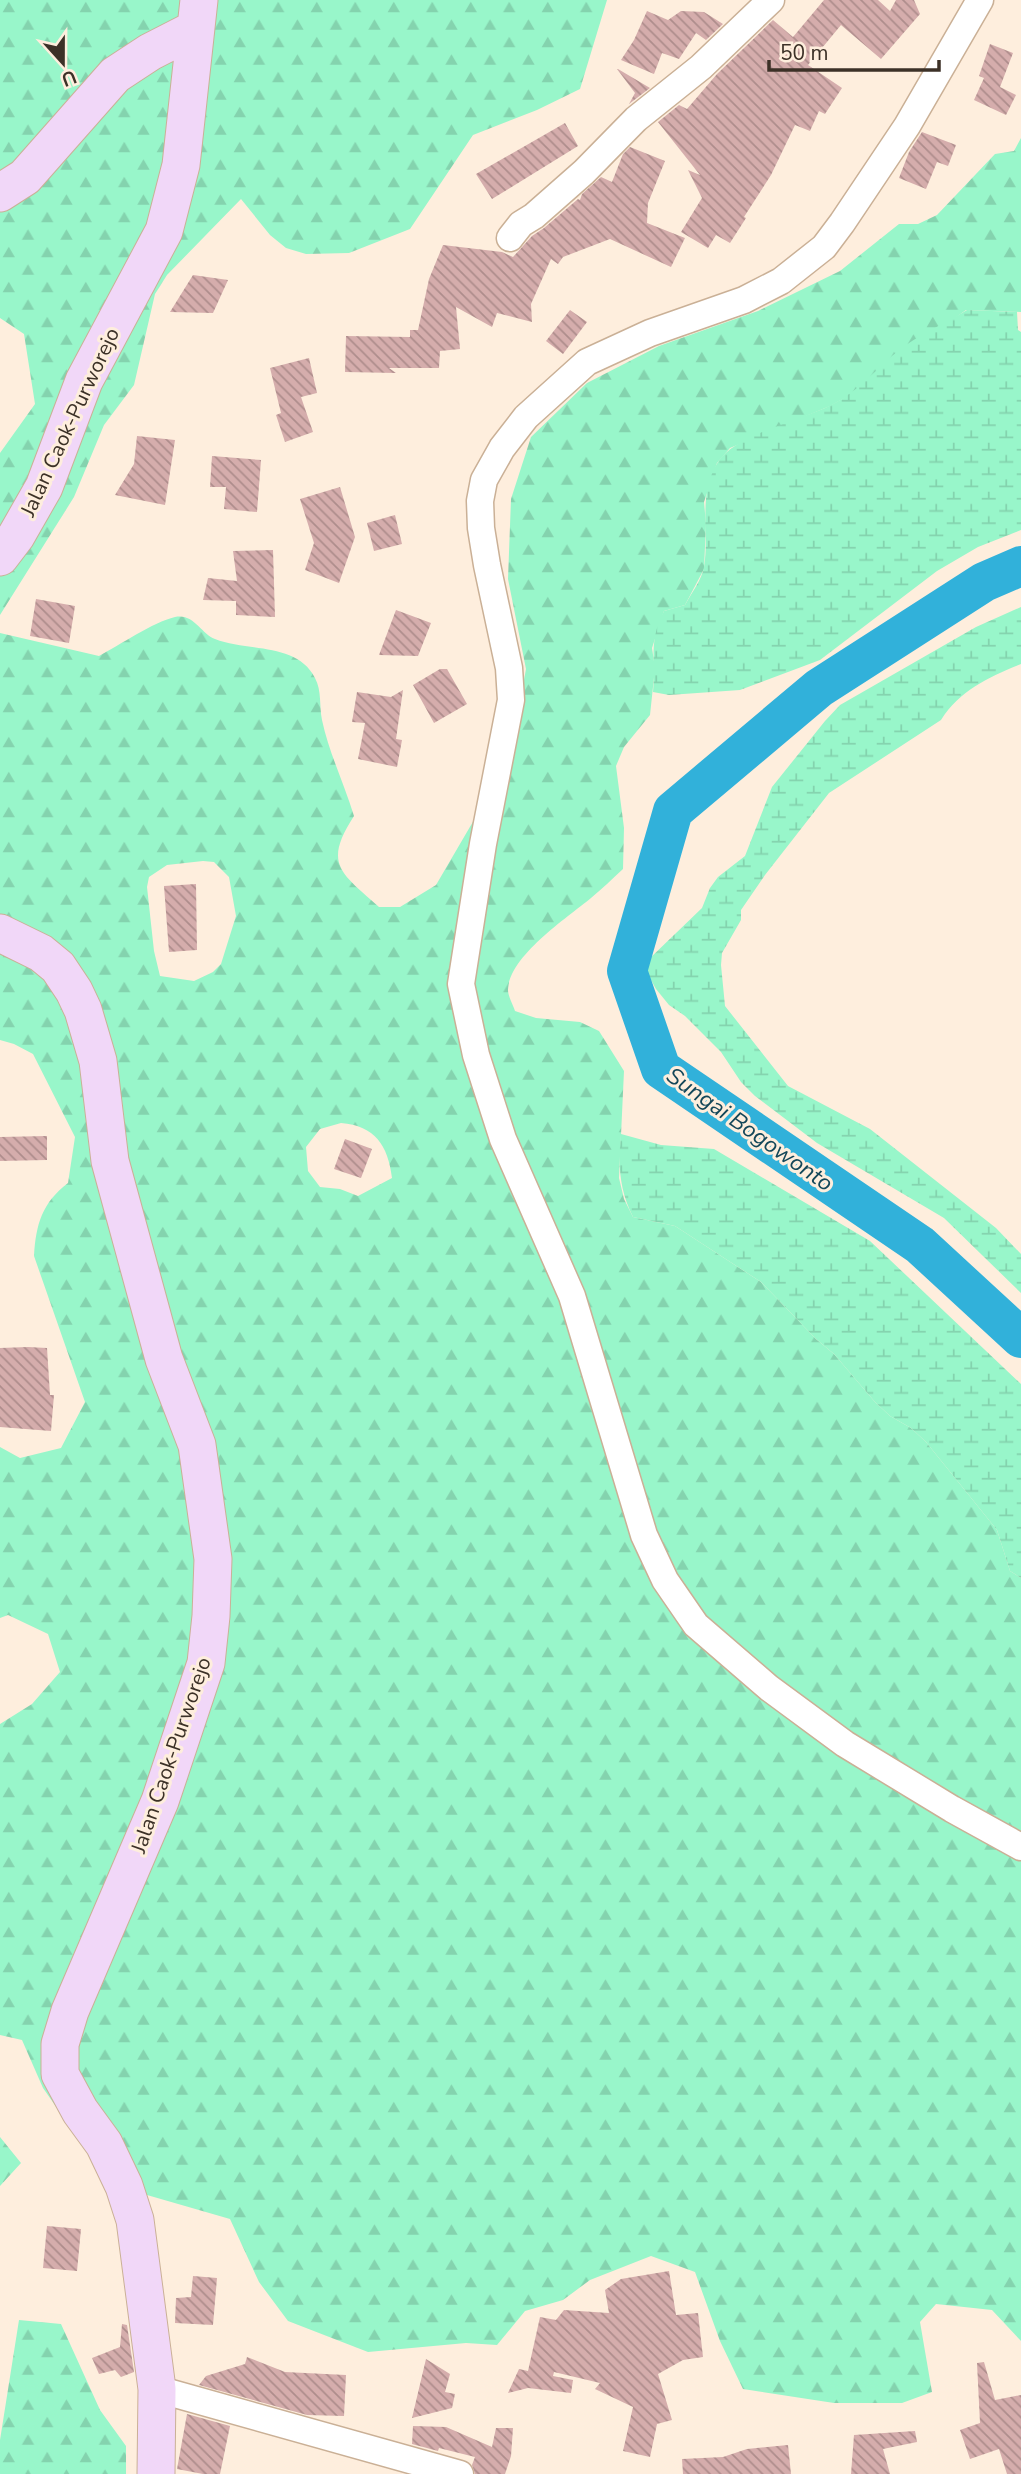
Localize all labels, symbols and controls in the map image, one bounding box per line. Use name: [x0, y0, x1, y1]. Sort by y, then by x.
north arrow: [28, 28, 98, 98]
scale bar: [769, 28, 939, 72]
text: 50 m: [780, 39, 829, 67]
text: U: [58, 63, 80, 93]
street label: Jalan Caok-Purworejo: [13, 323, 126, 522]
water label: Sungai Bogowonto: [660, 1060, 839, 1199]
street label: Jalan Caok-Purworejo: [124, 1653, 218, 1858]

